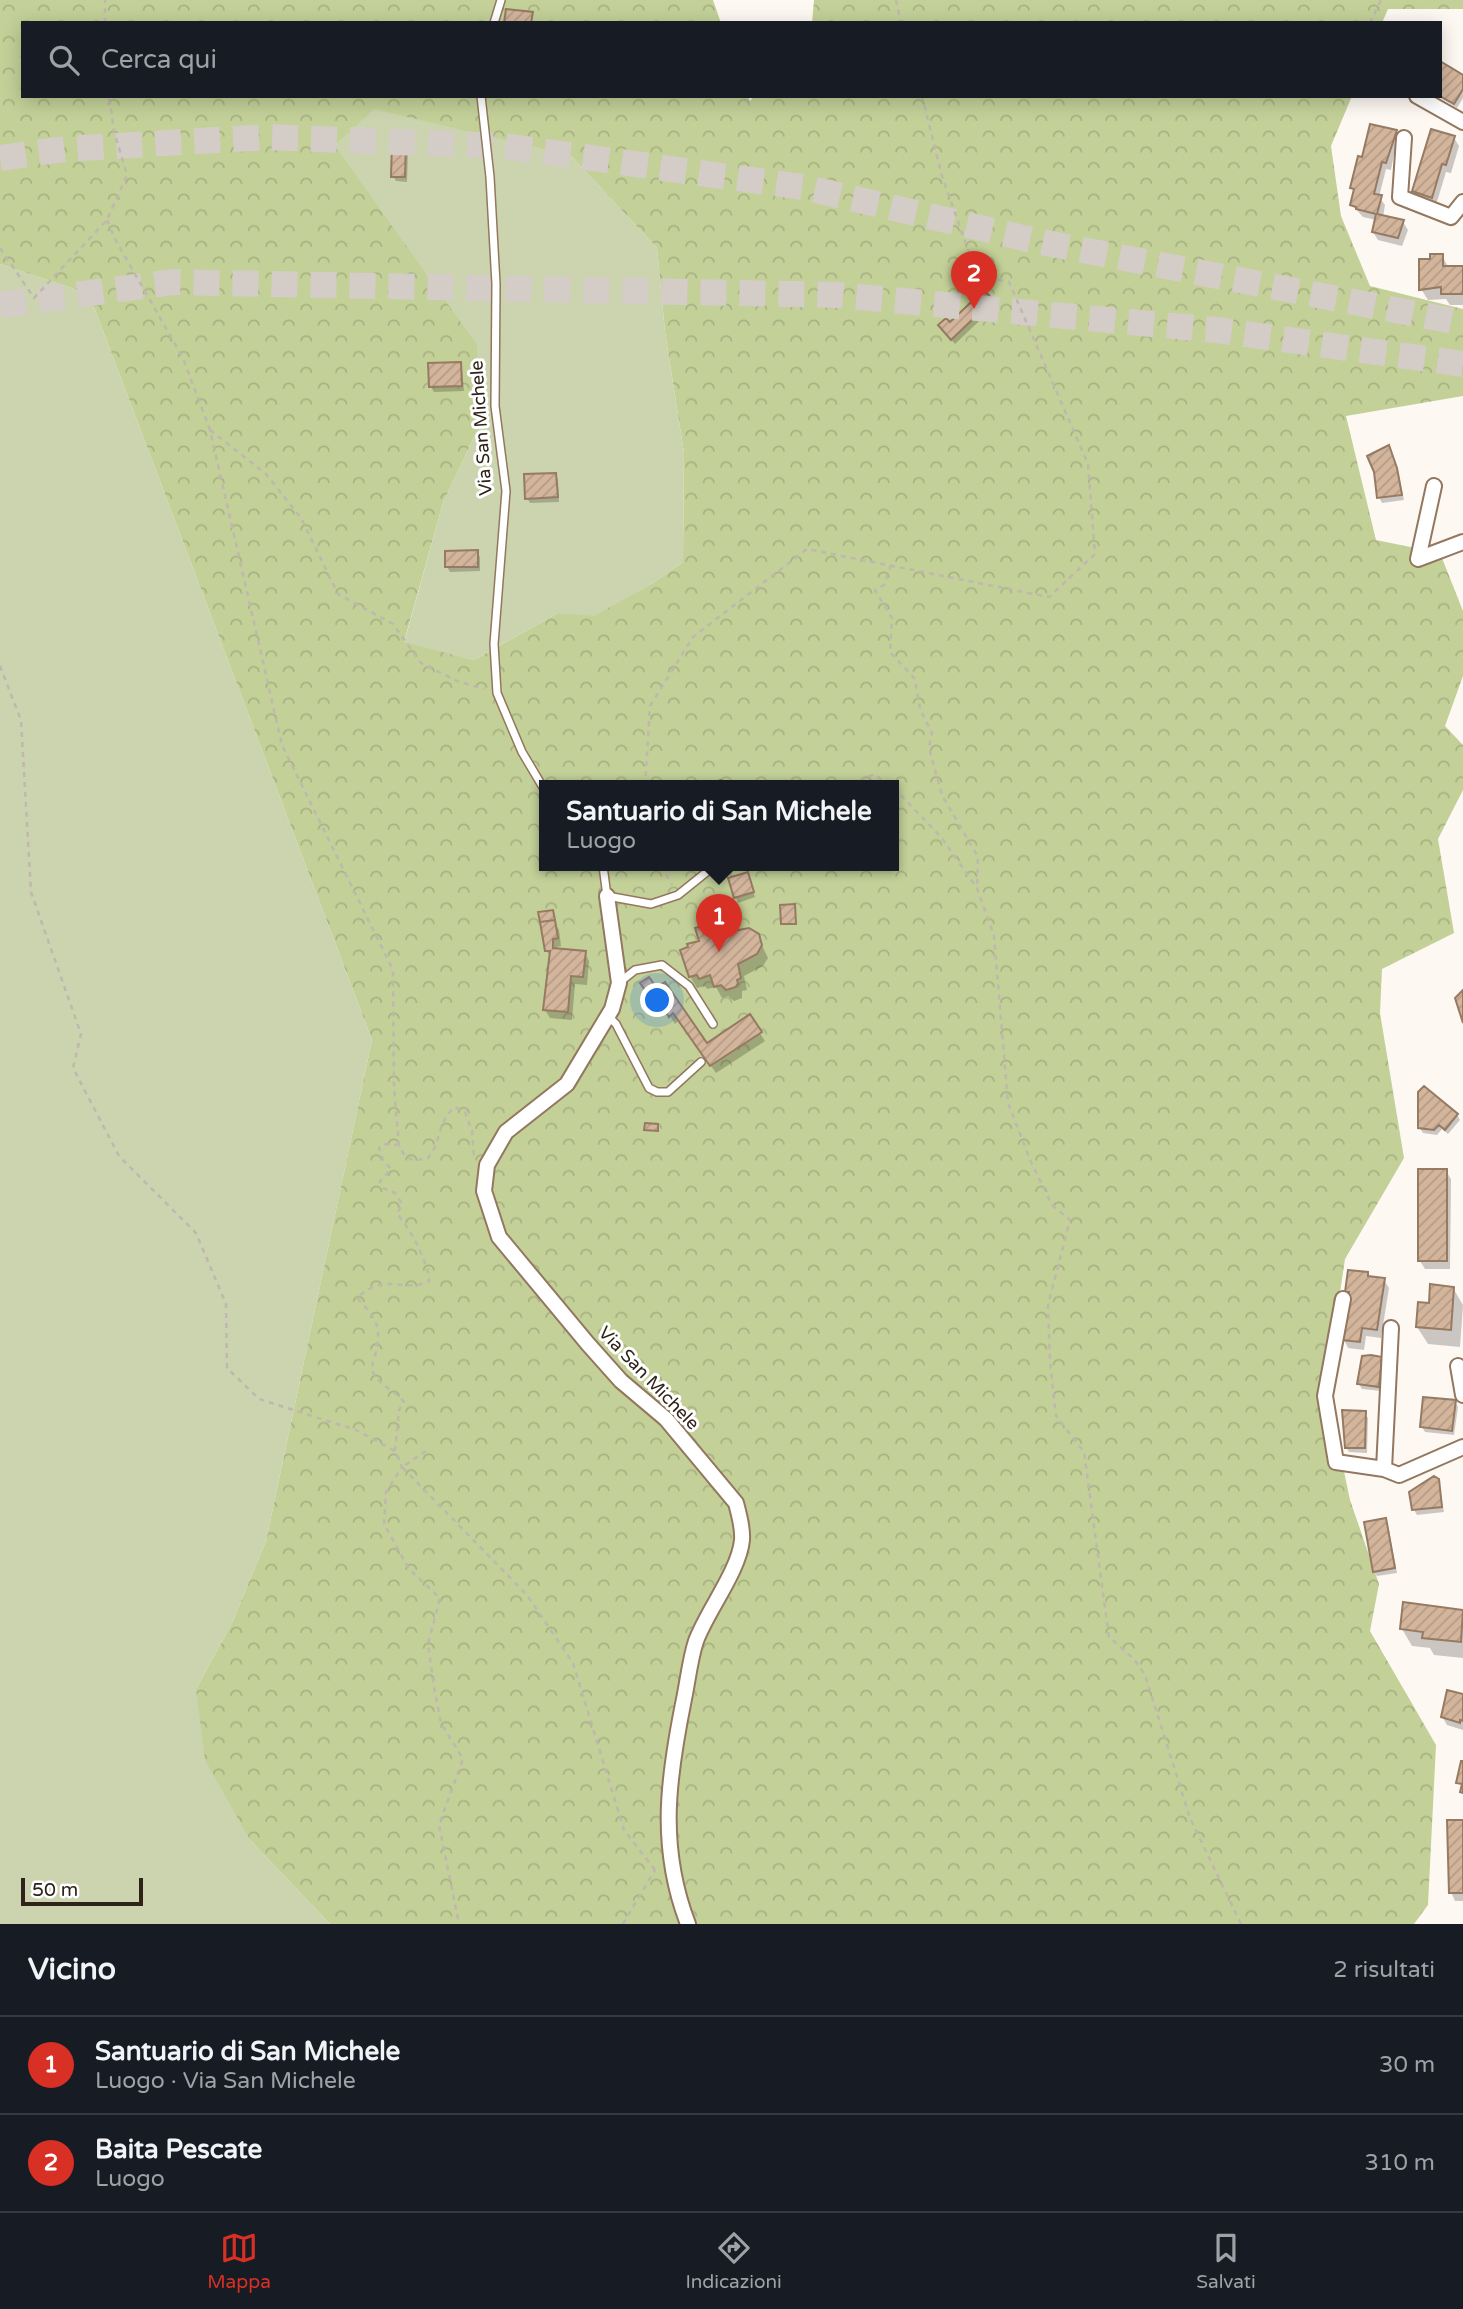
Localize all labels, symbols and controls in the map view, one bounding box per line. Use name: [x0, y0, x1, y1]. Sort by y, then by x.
search box: [21, 21, 1442, 98]
icon: search: [45, 41, 83, 79]
text: Cerca qui: [101, 44, 217, 75]
pin: 2: [951, 251, 997, 309]
street label: Via San Michele: [465, 360, 497, 496]
popup: [539, 780, 899, 871]
text: Santuario di San Michele: [566, 796, 872, 827]
text: Luogo: [566, 827, 636, 855]
pin: 1: [696, 894, 742, 952]
your location: [640, 983, 674, 1017]
street label: Via San Michele: [594, 1322, 704, 1434]
scale bar: [21, 1875, 144, 1907]
text: 50 m: [32, 1879, 78, 1901]
text: Vicino: [28, 1951, 116, 1988]
text: 2 risultati: [1333, 1956, 1435, 1984]
text: Santuario di San Michele: [95, 2036, 400, 2067]
text: 1: [44, 2051, 58, 2079]
text: 30 m: [1379, 2051, 1435, 2079]
text: Luogo · Via San Michele: [95, 2067, 356, 2095]
text: Baita Pescate: [95, 2134, 262, 2165]
text: 2: [44, 2149, 58, 2177]
text: 310 m: [1365, 2149, 1435, 2177]
text: Luogo: [95, 2165, 165, 2193]
tab: Mappa: [207, 2229, 271, 2293]
tab: Indicazioni: [685, 2229, 782, 2293]
tab: Salvati: [1196, 2229, 1256, 2293]

